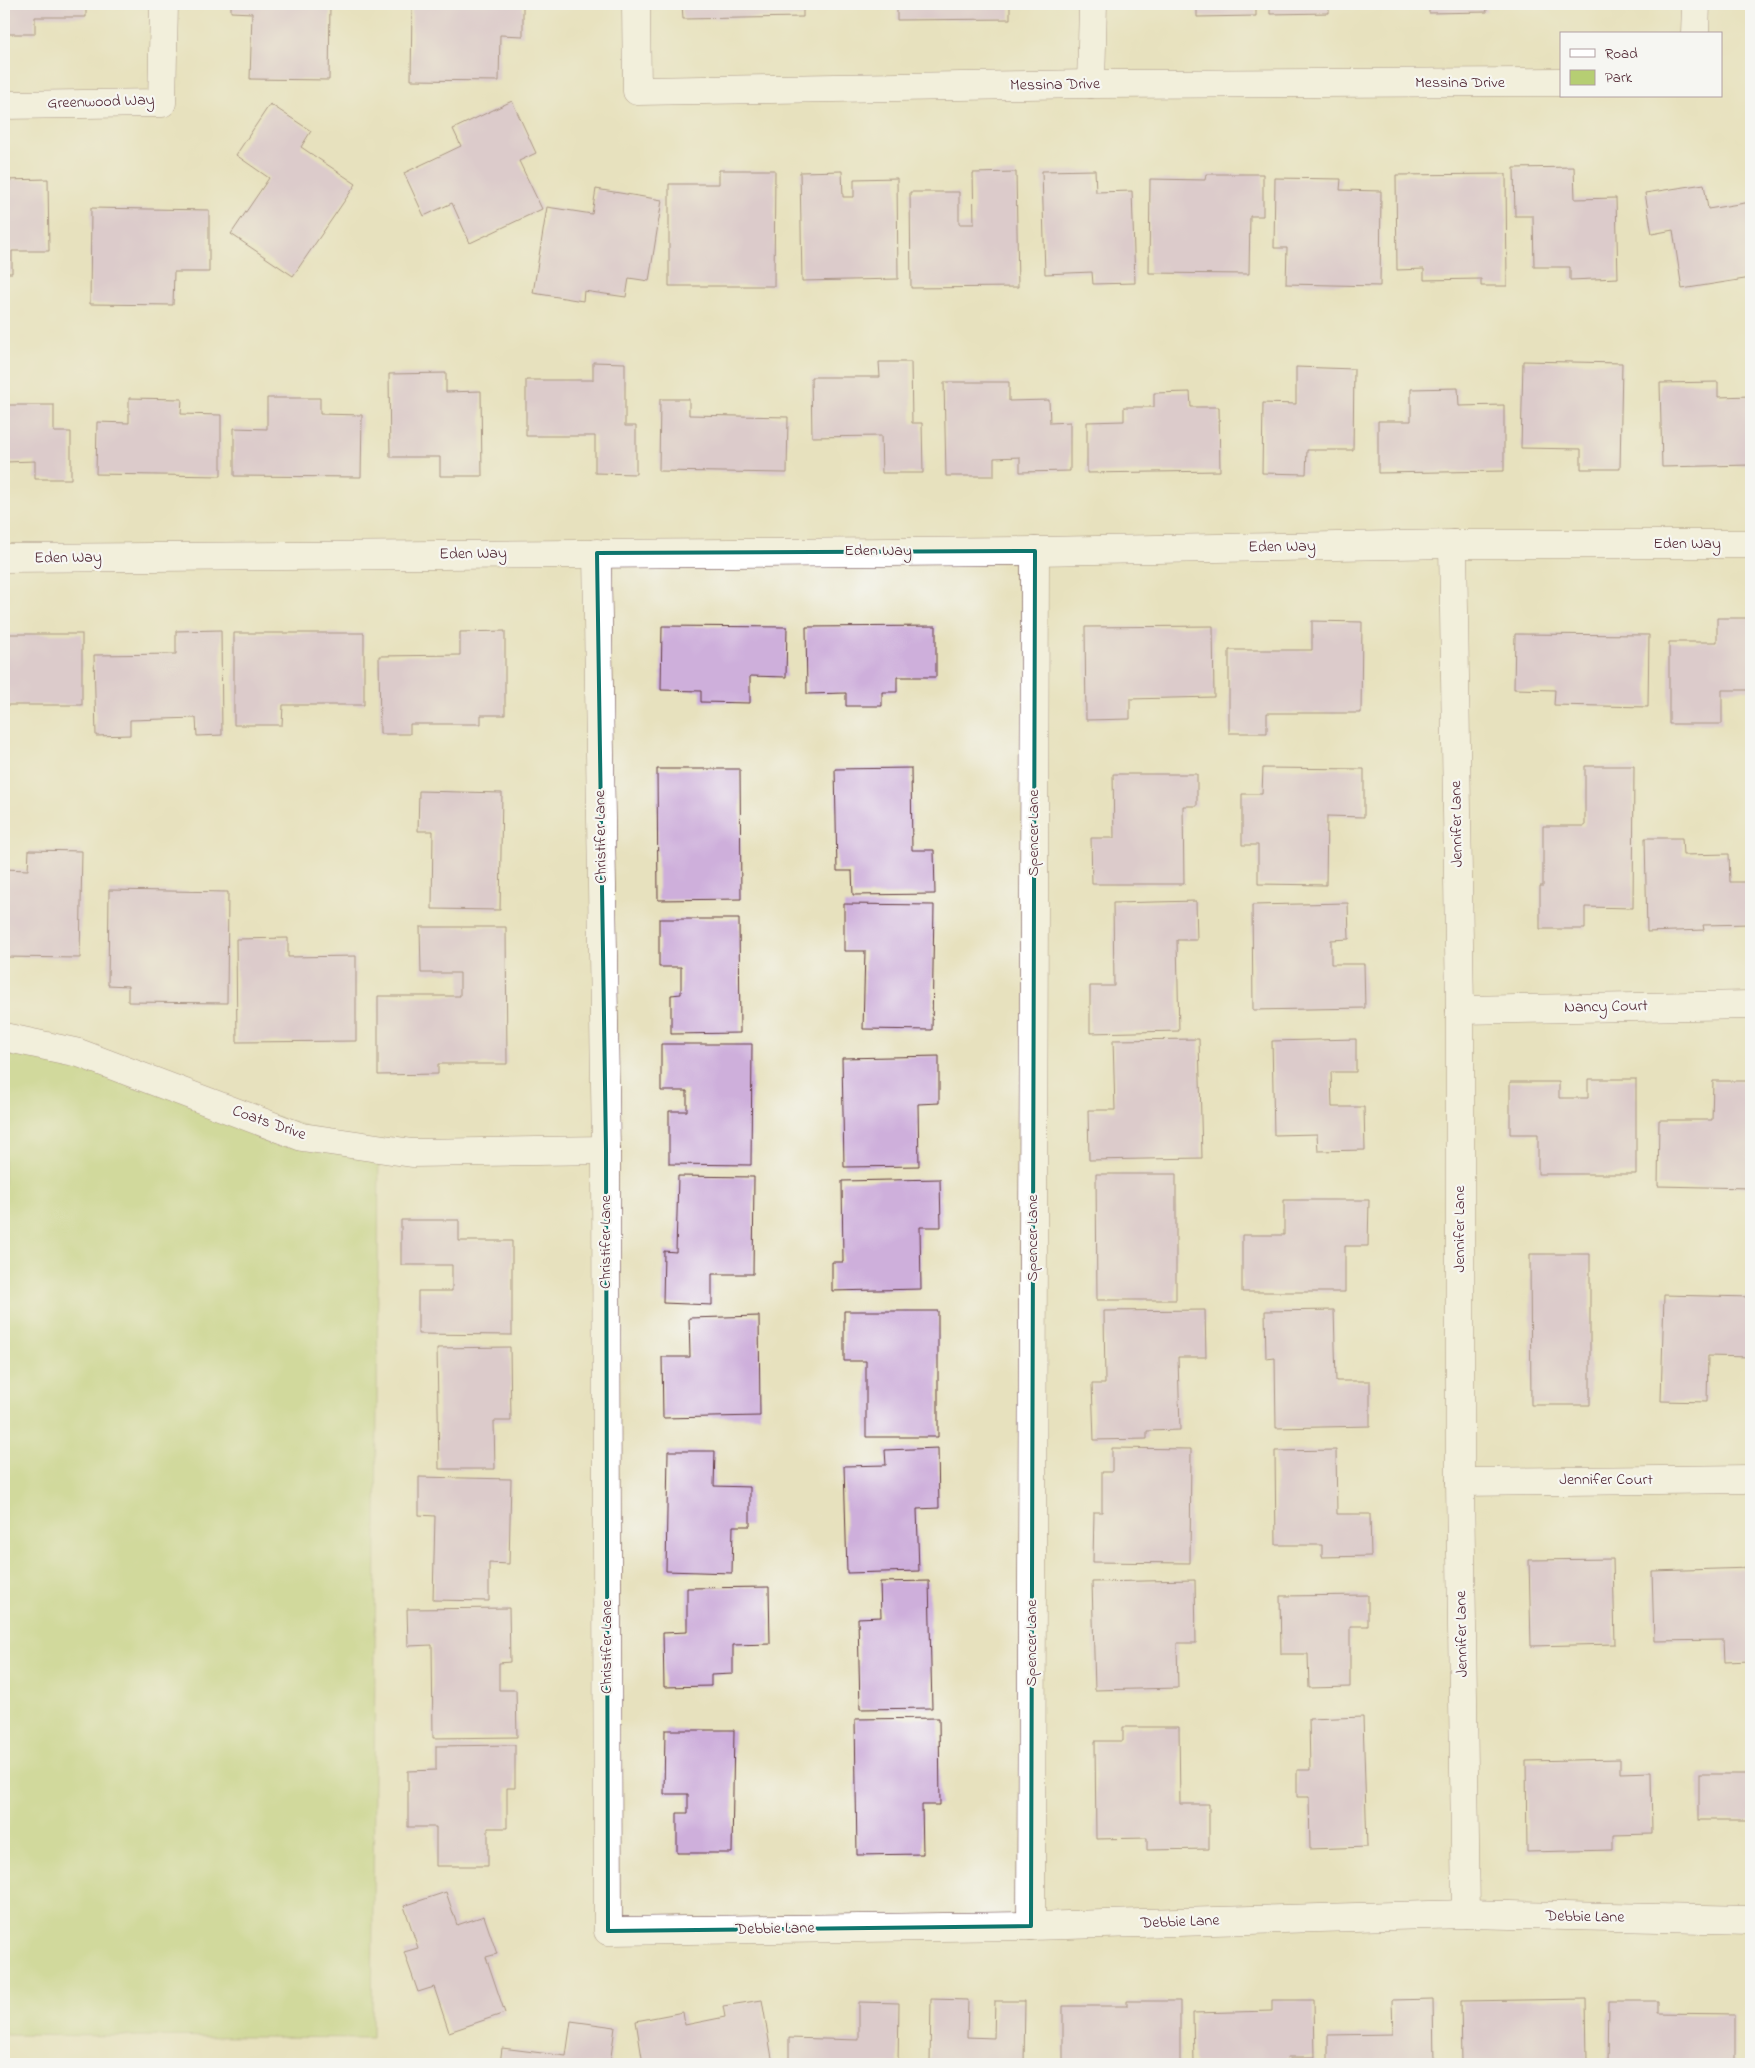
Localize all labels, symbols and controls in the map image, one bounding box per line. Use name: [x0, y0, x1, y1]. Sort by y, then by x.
legend: [1560, 32, 1722, 98]
text: Road: [1605, 43, 1638, 65]
text: Park: [1605, 67, 1633, 89]
street label: Messina Drive: [1415, 71, 1506, 95]
street label: Messina Drive: [1010, 72, 1101, 98]
street label: Greenwood Way: [47, 88, 155, 116]
street label: Eden Way: [1653, 532, 1721, 556]
street label: Eden Way: [1248, 534, 1316, 560]
street label: Eden Way: [844, 539, 912, 563]
street label: Eden Way: [439, 541, 507, 567]
street label: Eden Way: [34, 545, 102, 571]
street label: Jennifer Lane: [1444, 780, 1470, 868]
street label: Christifer Lane: [588, 789, 614, 884]
street label: Spencer Lane: [1022, 789, 1046, 876]
street label: Nancy Court: [1564, 994, 1649, 1020]
street label: Coats Drive: [229, 1099, 310, 1147]
street label: Jennifer Lane: [1448, 1185, 1472, 1272]
street label: Christifer Lane: [594, 1194, 618, 1289]
street label: Spencer Lane: [1021, 1194, 1045, 1281]
street label: Jennifer Court: [1559, 1468, 1653, 1492]
street label: Jennifer Lane: [1449, 1590, 1475, 1678]
street label: Christifer Lane: [595, 1599, 619, 1694]
street label: Spencer Lane: [1020, 1599, 1044, 1686]
street label: Debbie Lane: [1544, 1904, 1626, 1930]
street label: Debbie Lane: [1139, 1909, 1221, 1935]
street label: Debbie Lane: [734, 1916, 816, 1942]

